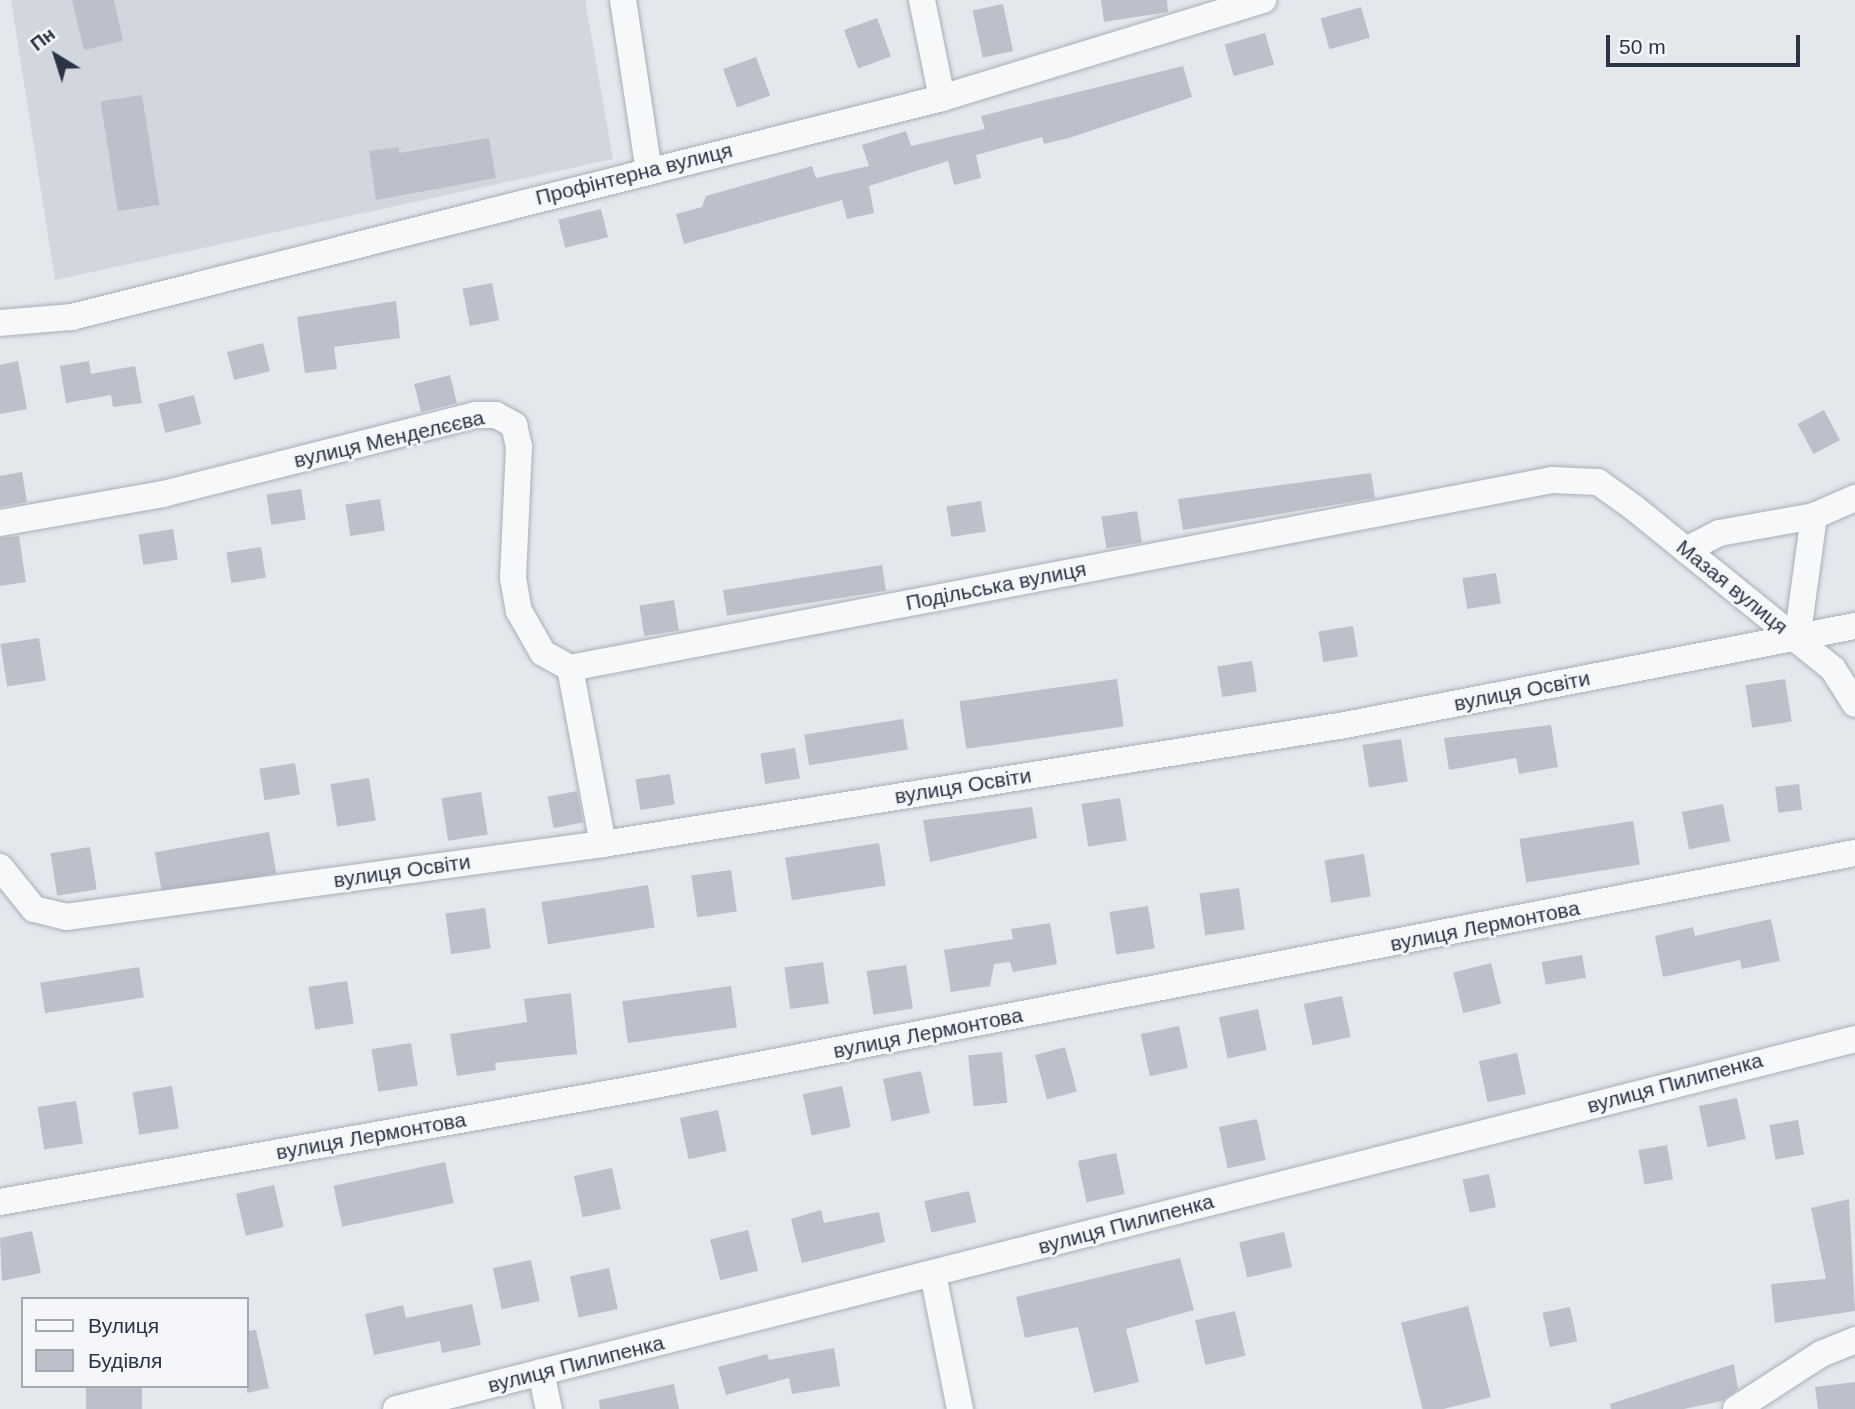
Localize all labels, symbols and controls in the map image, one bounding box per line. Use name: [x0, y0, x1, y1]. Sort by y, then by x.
north arrow: [21, 21, 91, 91]
scale bar: [1610, 21, 1804, 65]
text: Пн: [26, 23, 59, 55]
text: 50 m: [1619, 35, 1666, 58]
street label: Профінтерна вулиця: [533, 137, 735, 211]
street label: вулиця Менделєєва: [291, 405, 487, 473]
street label: Мазая вулиця: [1671, 534, 1793, 640]
street label: Подільська вулиця: [904, 556, 1088, 616]
street label: вулиця Освіти: [1452, 665, 1592, 717]
street label: вулиця Освіти: [893, 763, 1033, 809]
street label: вулиця Освіти: [332, 849, 472, 893]
street label: вулиця Лермонтова: [1388, 895, 1582, 957]
street label: вулиця Лермонтова: [831, 1002, 1025, 1064]
street label: вулиця Пилипенка: [1584, 1047, 1766, 1119]
street label: вулиця Лермонтова: [274, 1107, 468, 1165]
street label: вулиця Пилипенка: [1035, 1188, 1217, 1260]
legend: [21, 1297, 248, 1388]
text: Вулиця: [88, 1314, 159, 1337]
street label: вулиця Пилипенка: [485, 1330, 667, 1398]
text: Будівля: [88, 1349, 162, 1372]

